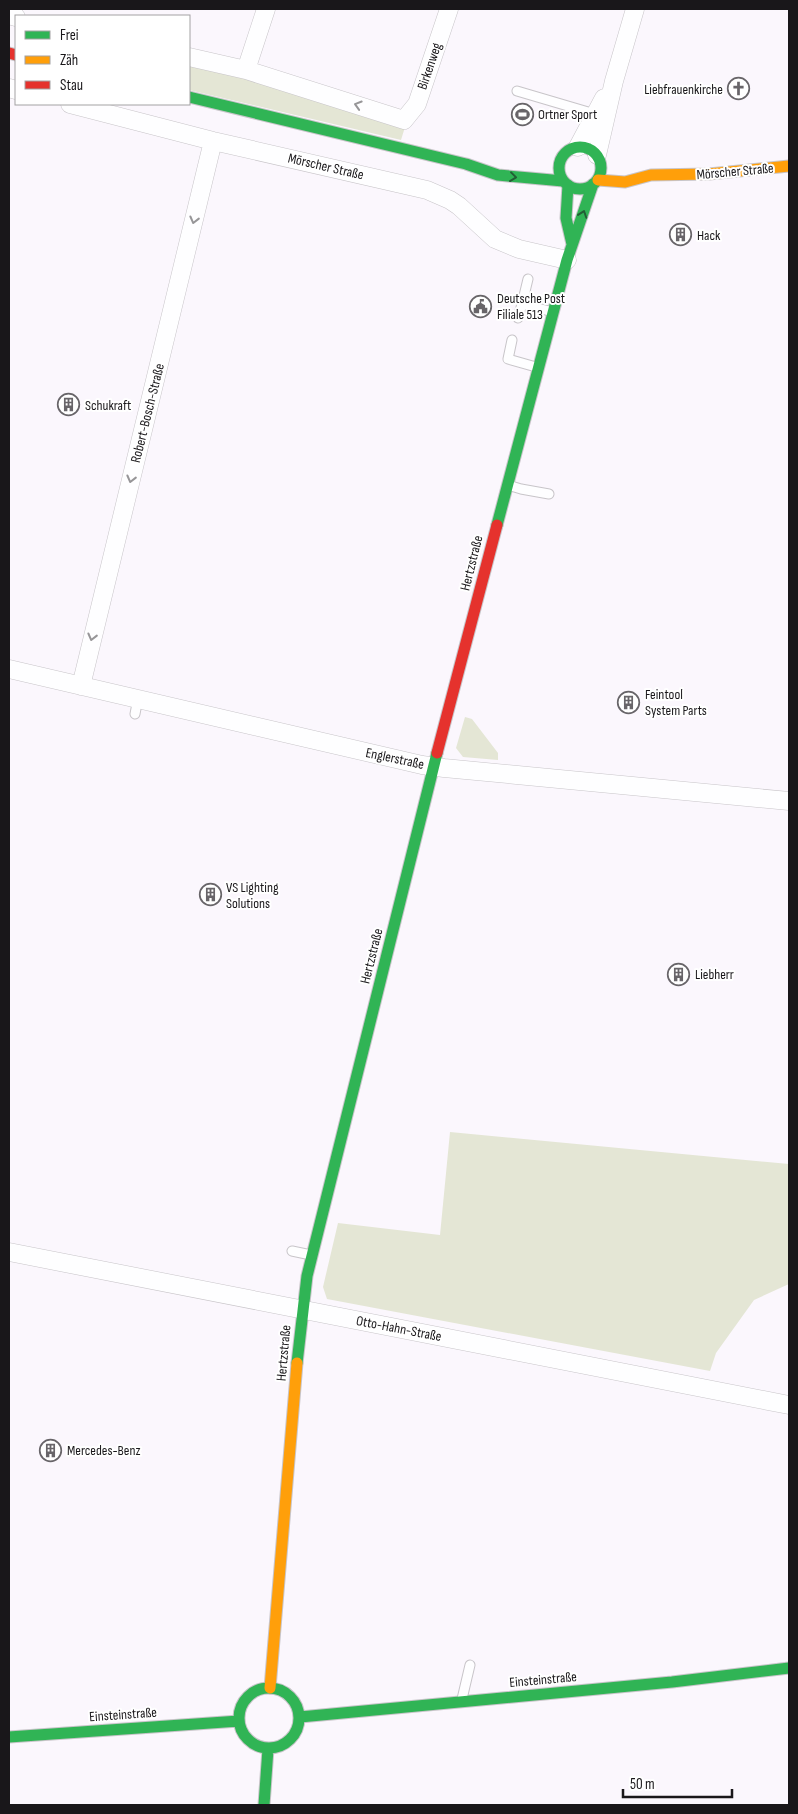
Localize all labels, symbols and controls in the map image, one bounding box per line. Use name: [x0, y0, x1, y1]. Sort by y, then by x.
legend: [15, 15, 190, 105]
text: Frei: [60, 26, 79, 45]
street label: Birkenweg: [414, 40, 446, 92]
text: Zäh: [60, 51, 78, 70]
text: Stau: [60, 76, 83, 95]
church icon: Liebfrauenkirche: [727, 77, 751, 101]
place label: Liebfrauenkirche: [644, 81, 723, 98]
one-way arrow: [354, 101, 363, 111]
sports icon: Ortner Sport: [510, 102, 534, 126]
place label: Ortner Sport: [538, 106, 597, 123]
street label: Mörscher Straße: [286, 150, 366, 183]
street label: Mörscher Straße: [696, 160, 774, 183]
one-way arrow: [509, 171, 517, 182]
one-way arrow: [577, 211, 587, 219]
one-way arrow: [190, 215, 200, 223]
building icon: Hack: [669, 223, 693, 247]
place label: Hack: [697, 227, 721, 244]
place label: Deutsche Post Filiale 513: [497, 290, 565, 323]
public building icon: Deutsche Post Filiale 513: [469, 294, 493, 318]
street label: Robert-Bosch-Straße: [127, 362, 168, 465]
building icon: Schukraft: [57, 393, 81, 417]
place label: Schukraft: [85, 397, 131, 414]
one-way arrow: [126, 475, 137, 484]
street label: Hertzstraße: [456, 534, 487, 592]
one-way arrow: [87, 633, 98, 642]
place label: Feintool System Parts: [645, 686, 707, 719]
building icon: Feintool System Parts: [617, 690, 641, 714]
street label: Englerstraße: [364, 744, 426, 773]
place label: VS Lighting Solutions: [226, 879, 279, 912]
building icon: VS Lighting Solutions: [198, 883, 222, 907]
street label: Hertzstraße: [356, 927, 387, 985]
building icon: Liebherr: [667, 962, 691, 986]
place label: Liebherr: [695, 966, 734, 983]
street label: Otto-Hahn-Straße: [355, 1312, 443, 1345]
street label: Hertzstraße: [273, 1324, 294, 1382]
building icon: Mercedes-Benz: [39, 1438, 63, 1462]
place label: Mercedes-Benz: [67, 1442, 140, 1459]
street label: Einsteinstraße: [509, 1668, 578, 1691]
street label: Einsteinstraße: [89, 1704, 157, 1725]
scale bar: [623, 1766, 732, 1798]
text: 50 m: [630, 1775, 655, 1794]

